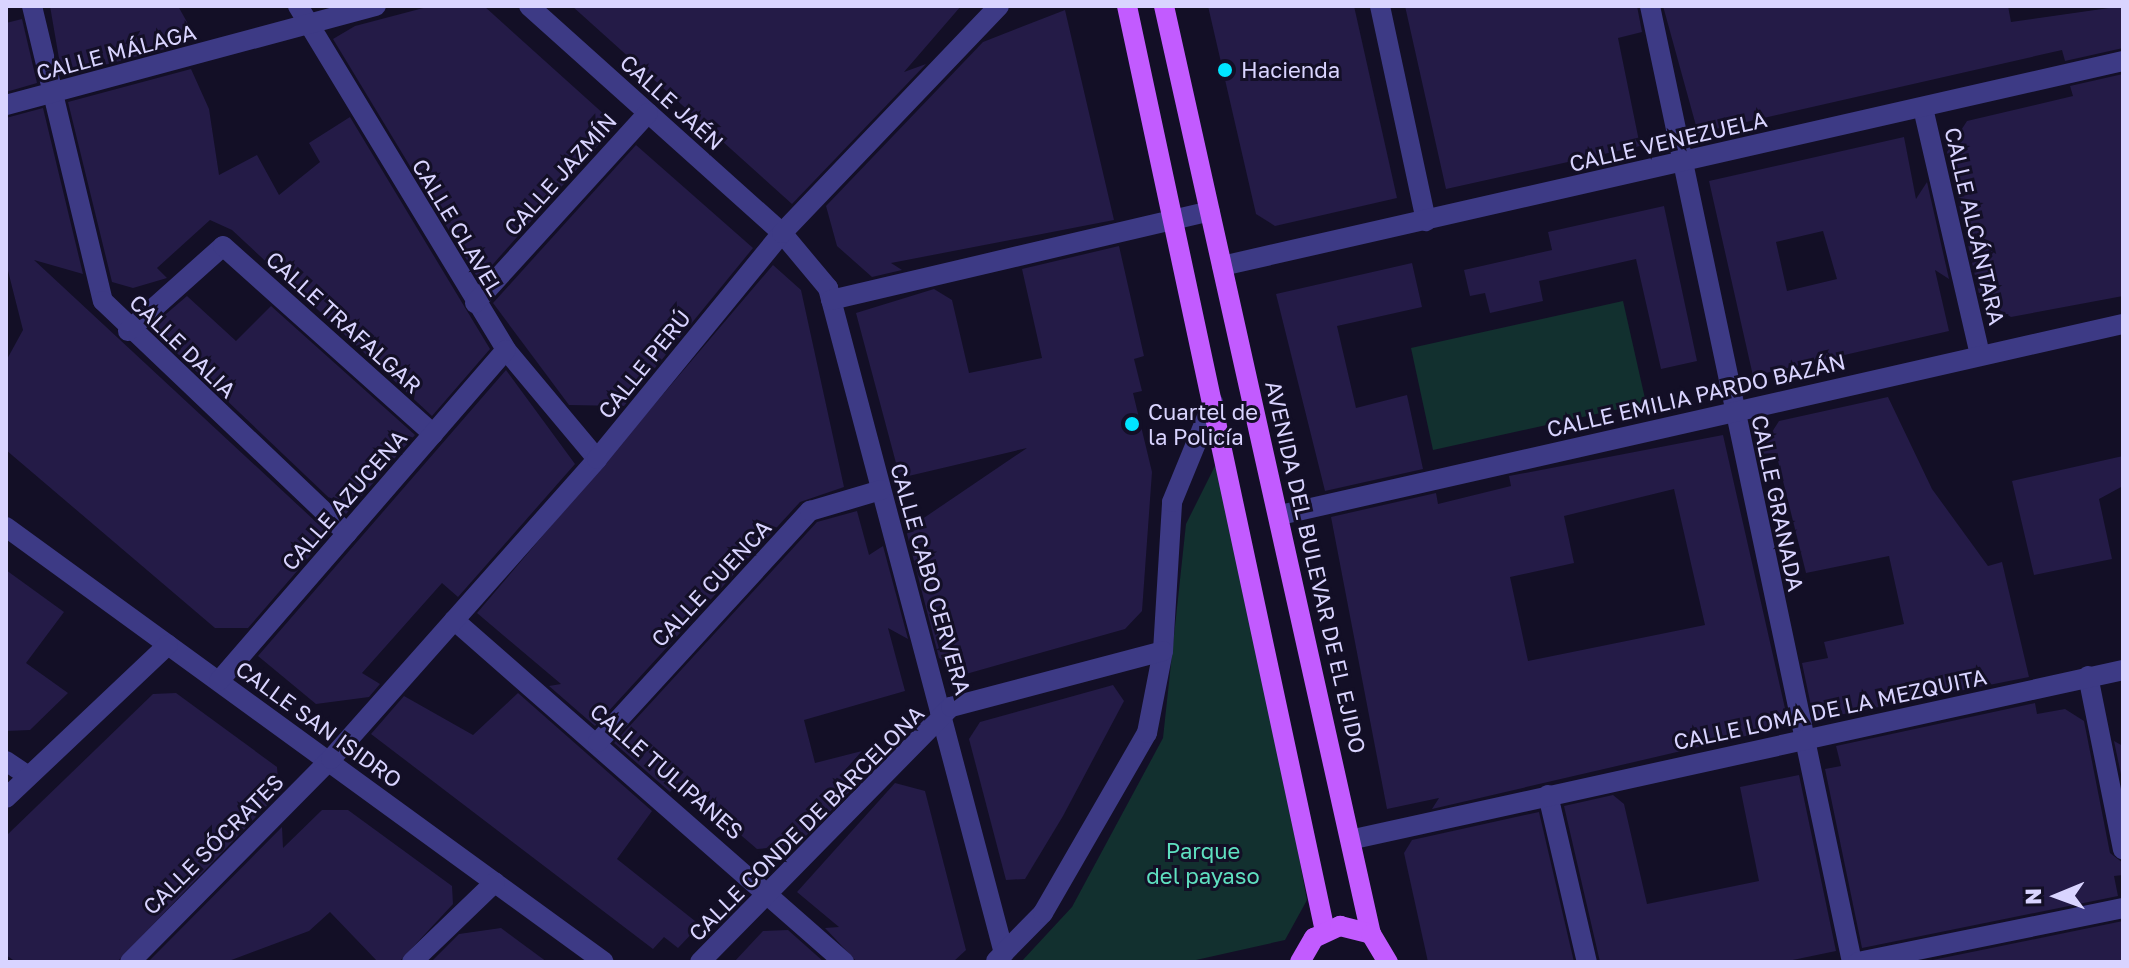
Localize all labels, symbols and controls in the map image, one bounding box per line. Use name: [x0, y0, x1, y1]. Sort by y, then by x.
street label: CALLE MÁLAGA: [33, 18, 199, 86]
street label: CALLE JAÉN: [615, 49, 729, 155]
place label: Hacienda: [1241, 57, 1340, 83]
marker: Hacienda: [1216, 61, 1234, 79]
street label: CALLE VENEZUELA: [1567, 105, 1769, 177]
street label: CALLE JAZMÍN: [498, 107, 622, 241]
street label: CALLE ALCÁNTARA: [1939, 125, 2011, 327]
street label: CALLE CLAVEL: [407, 154, 509, 300]
street label: CALLE TRAFALGAR: [261, 245, 427, 399]
street label: CALLE DALIA: [125, 289, 241, 403]
street label: CALLE PERÚ: [592, 304, 696, 424]
street label: CALLE EMILIA PARDO BAZÁN: [1544, 348, 1848, 442]
street label: AVENIDA DEL BULEVAR DE EL EJIDO: [1260, 378, 1372, 756]
place label: Cuartel de la Policía: [1148, 398, 1258, 450]
street label: CALLE GRANADA: [1746, 412, 1810, 594]
marker: Cuartel de la Policía: [1123, 415, 1141, 433]
street label: CALLE AZUCENA: [276, 425, 412, 575]
street label: CALLE CABO CERVERA: [885, 460, 977, 698]
street label: CALLE CUENCA: [646, 514, 776, 652]
street label: CALLE SAN ISIDRO: [231, 655, 407, 793]
street label: CALLE LOMA DE LA MEZQUITA: [1671, 663, 1989, 755]
street label: CALLE TULIPANES: [585, 697, 749, 845]
street label: CALLE CONDE DE BARCELONA: [683, 700, 929, 946]
street label: CALLE SÓCRATES: [137, 768, 289, 920]
park label: Parque del payaso: [1146, 837, 1260, 888]
north arrow: [2017, 856, 2097, 936]
text: N: [2019, 888, 2046, 905]

